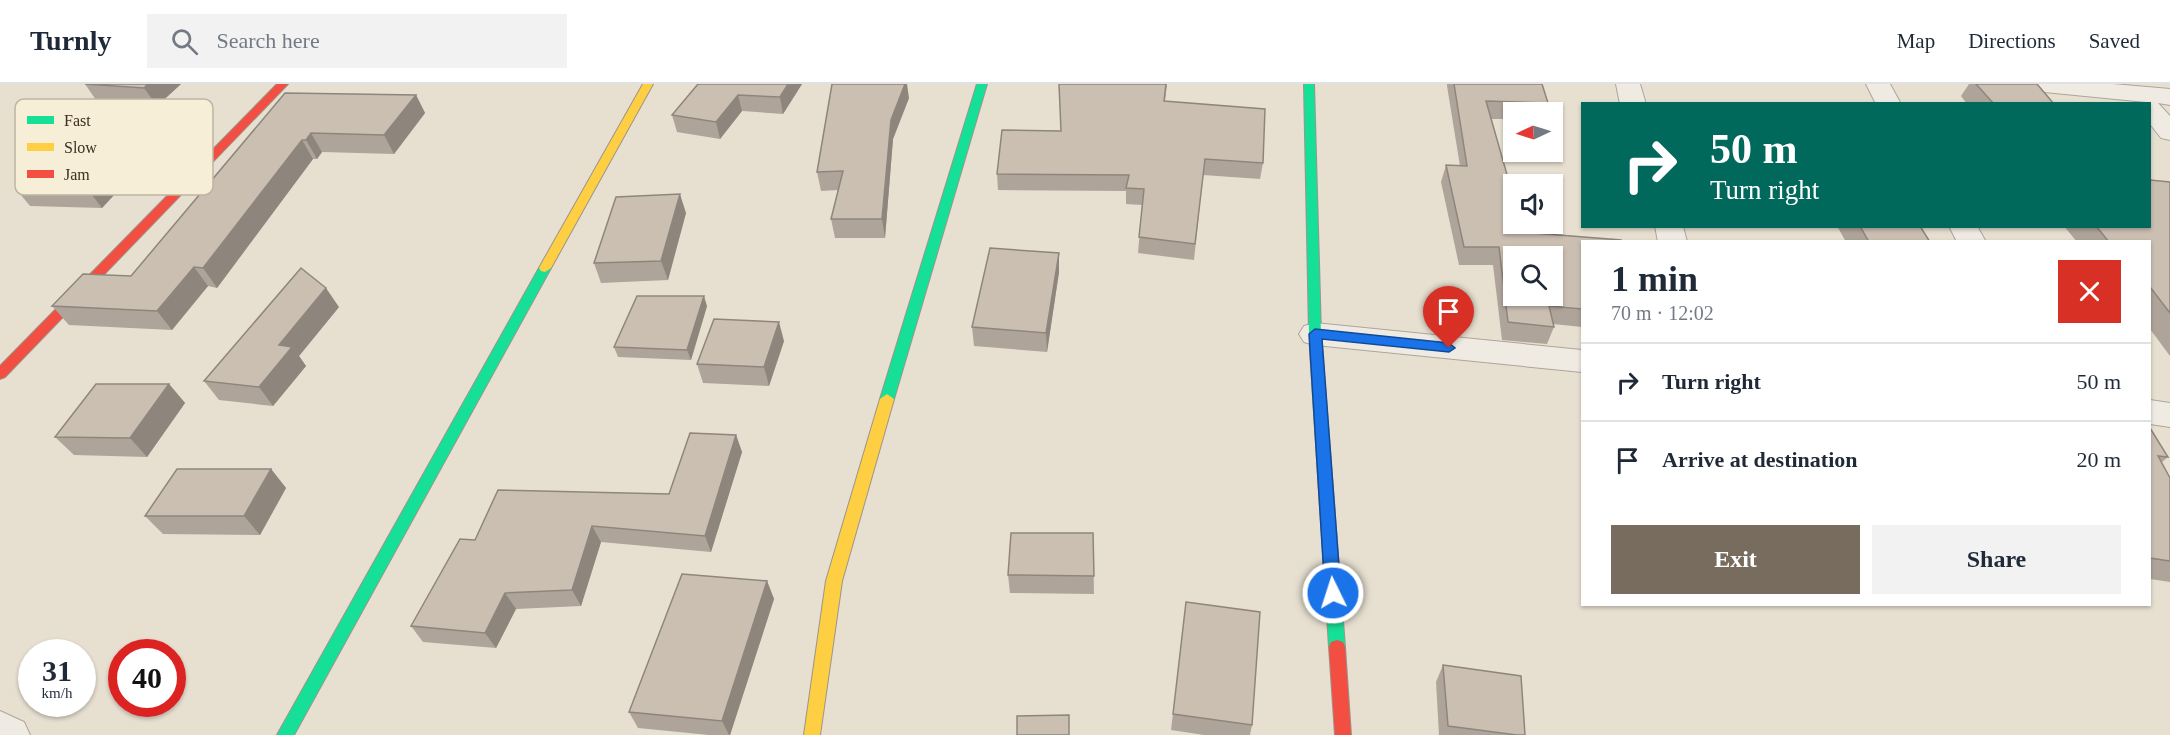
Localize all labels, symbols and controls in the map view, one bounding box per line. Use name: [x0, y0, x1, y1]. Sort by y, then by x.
search box: [147, 14, 567, 68]
text: Turnly: [30, 25, 111, 56]
icon: search: [168, 25, 201, 58]
text: Search here: [216, 28, 320, 53]
text: Map: [1897, 29, 1935, 53]
text: Directions: [1968, 29, 2056, 53]
text: Saved: [2089, 29, 2140, 53]
legend: [15, 99, 213, 195]
north arrow: [1503, 102, 1563, 162]
map controls: [1503, 102, 1563, 306]
text: Fast: [64, 112, 91, 129]
icon: right: [1611, 126, 1689, 204]
text: 50 m: [1710, 126, 1798, 172]
text: Slow: [64, 139, 97, 156]
text: Jam: [64, 166, 90, 183]
button: sound: [1503, 174, 1563, 234]
text: Turn right: [1710, 175, 1819, 205]
button: search: [1503, 246, 1563, 306]
text: 1 min: [1611, 259, 1698, 299]
button: close: [2058, 260, 2121, 323]
pin: [1423, 286, 1474, 348]
icon: arrive: [1432, 295, 1465, 328]
text: 70 m · 12:02: [1611, 302, 1714, 324]
icon: right: [1611, 366, 1644, 399]
text: Turn right: [1662, 369, 1761, 394]
text: 50 m: [2076, 369, 2121, 394]
icon: arrive: [1611, 444, 1644, 477]
text: Arrive at destination: [1662, 447, 1858, 472]
text: 20 m: [2076, 447, 2121, 472]
button: Exit: [1611, 525, 1860, 594]
button: Share: [1872, 525, 2121, 594]
position arrow: [1301, 561, 1365, 625]
speed limit sign: 40: [108, 639, 186, 717]
text: 31: [42, 654, 72, 687]
text: km/h: [42, 685, 72, 701]

